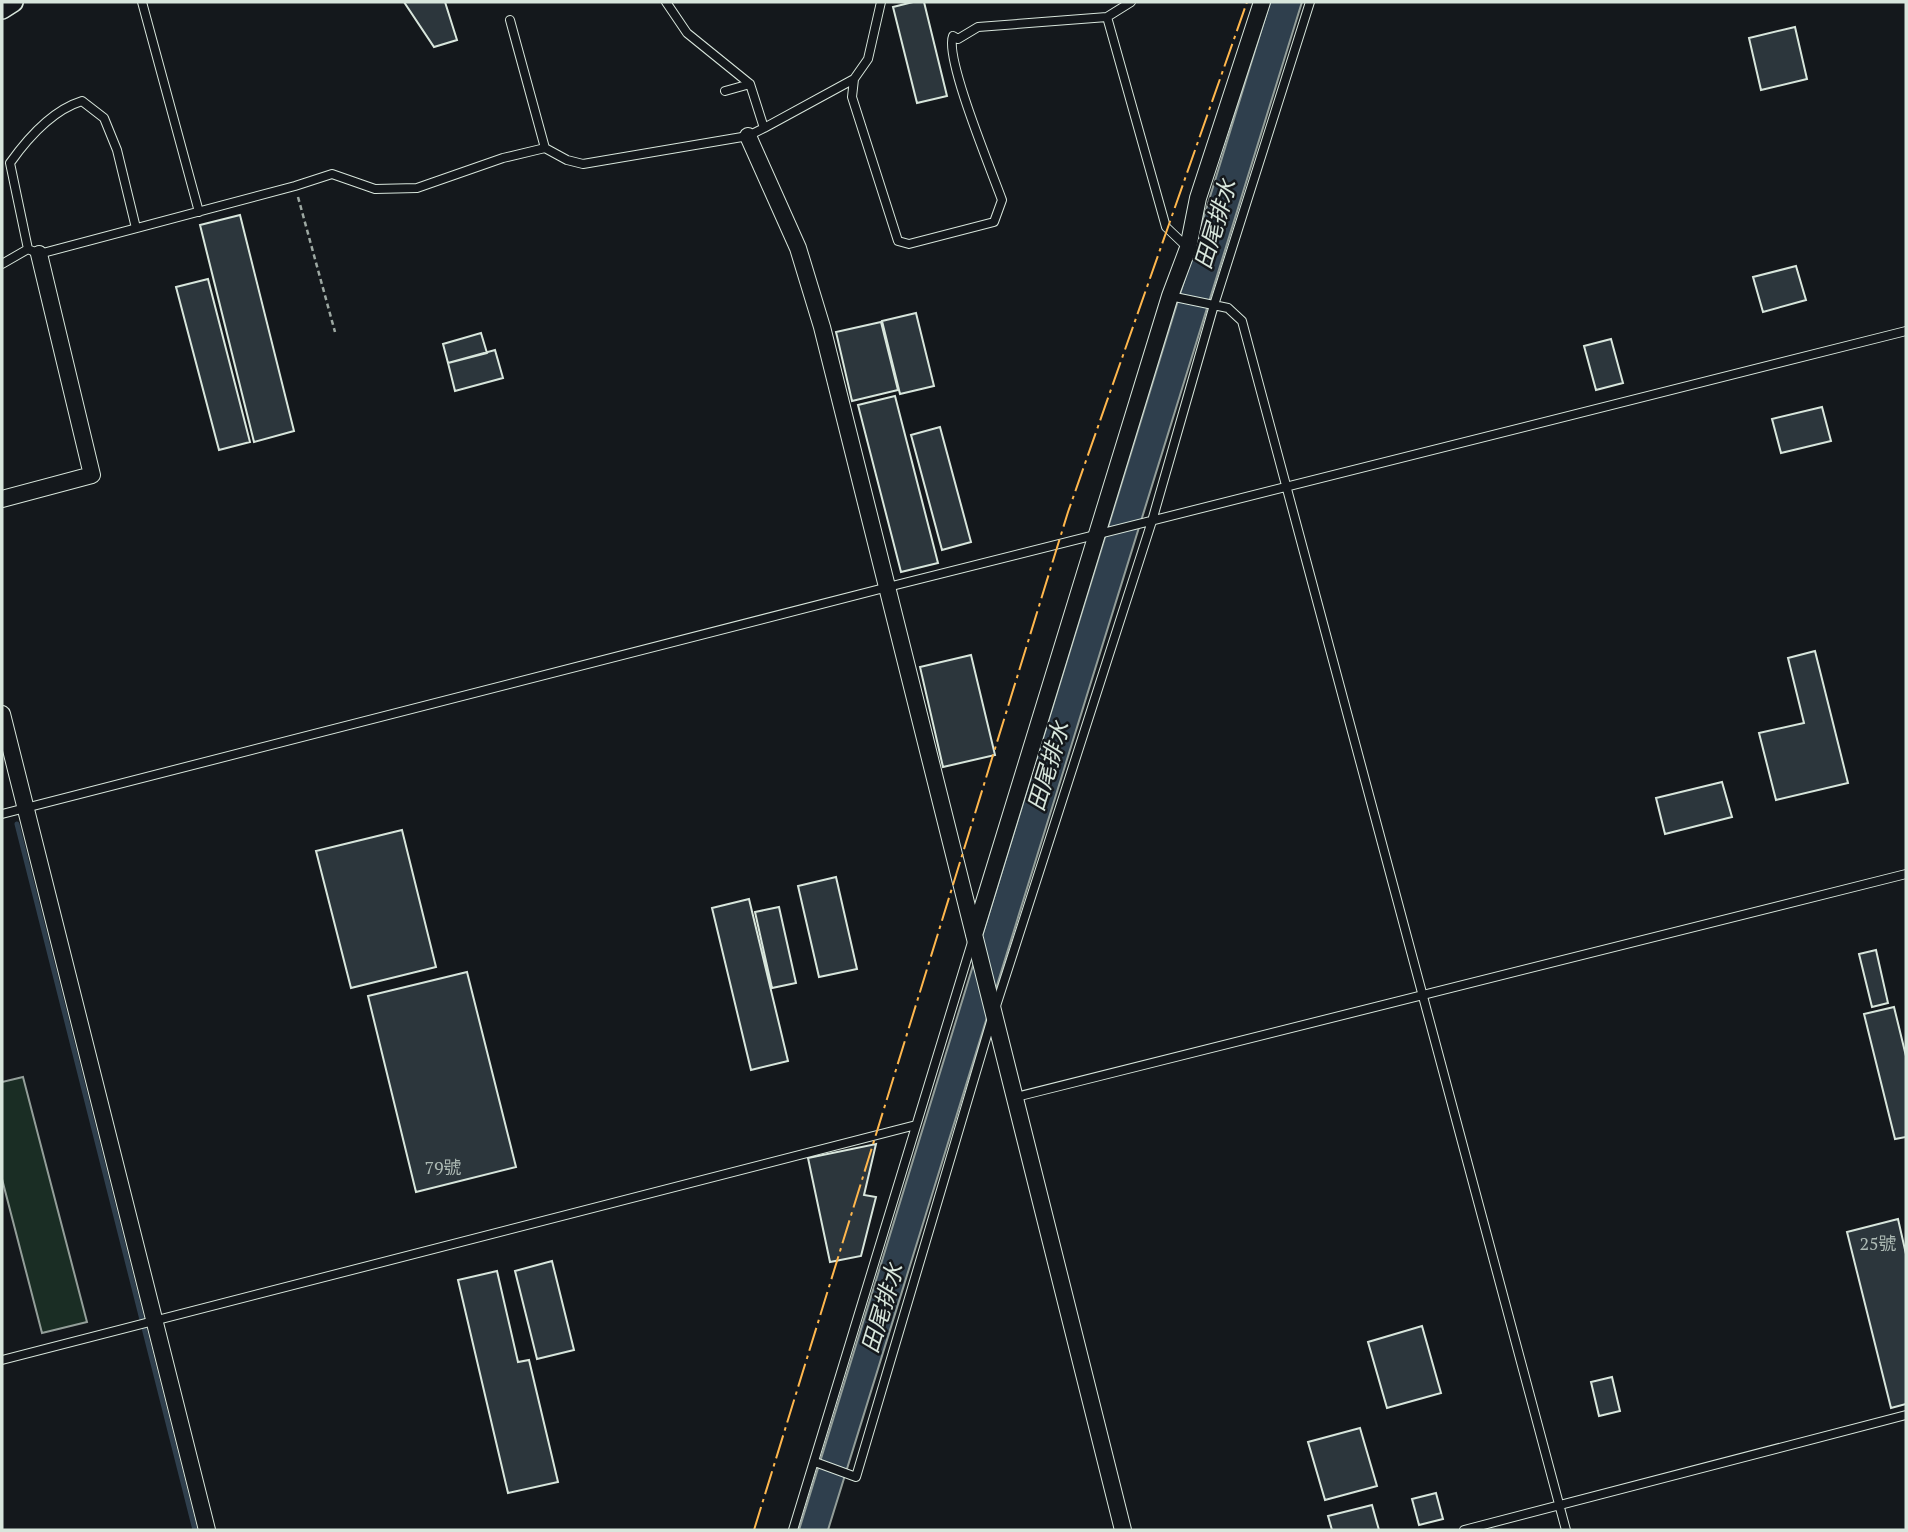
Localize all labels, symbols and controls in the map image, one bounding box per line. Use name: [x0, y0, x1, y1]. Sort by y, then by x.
water label: 田尾排水: [1187, 175, 1244, 273]
water label: 田尾排水: [1020, 717, 1077, 815]
house number: 79號: [424, 1155, 462, 1179]
house number: 25號: [1859, 1231, 1897, 1255]
water label: 田尾排水: [854, 1259, 911, 1357]

